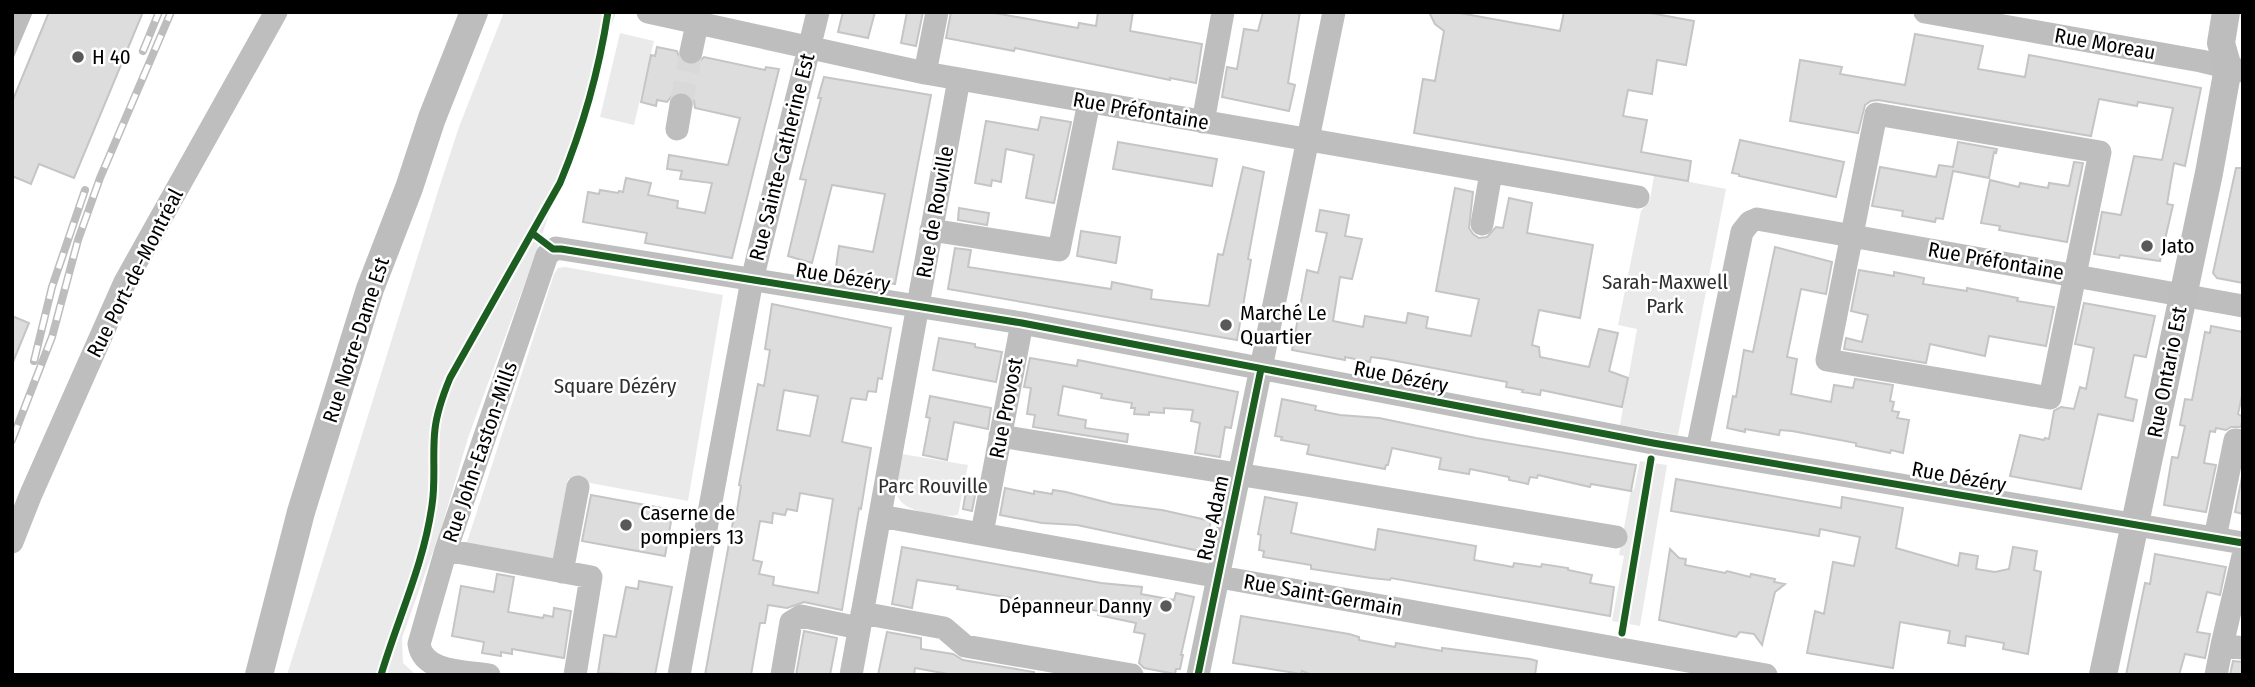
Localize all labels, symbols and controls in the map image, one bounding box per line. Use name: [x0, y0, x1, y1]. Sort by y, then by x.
street label: Rue Moreau: [2053, 22, 2157, 66]
place label: H 40: [92, 44, 131, 70]
marker: H 40: [70, 49, 86, 65]
street label: Rue Sainte-Catherine Est: [744, 50, 820, 264]
street label: Rue Préfontaine: [1071, 86, 1211, 136]
street label: Rue de Rouville: [911, 144, 959, 280]
street label: Rue Port-de-Montréal: [81, 184, 189, 362]
place label: Jato: [2161, 233, 2195, 259]
street label: Rue Préfontaine: [1926, 236, 2066, 286]
marker: Jato: [2139, 238, 2155, 254]
street label: Rue Notre-Dame Est: [317, 254, 395, 426]
street label: Rue Dézéry: [794, 257, 893, 297]
park label: Sarah-Maxwell Park: [1602, 269, 1729, 319]
place label: Marché Le Quartier: [1240, 300, 1327, 350]
street label: Rue Ontario Est: [2142, 304, 2192, 440]
marker: Marché Le Quartier: [1218, 317, 1234, 333]
street label: Rue Provost: [983, 355, 1029, 461]
street label: Rue Dézéry: [1352, 355, 1451, 399]
street label: Rue John-Easton-Mills: [437, 358, 523, 546]
park label: Square Dézéry: [554, 373, 677, 399]
street label: Rue Dézéry: [1910, 456, 2009, 498]
park label: Parc Rouville: [878, 473, 988, 499]
street label: Rue Adam: [1191, 473, 1235, 563]
place label: Caserne de pompiers 13: [640, 500, 744, 550]
marker: Caserne de pompiers 13: [618, 517, 634, 533]
street label: Rue Saint-Germain: [1241, 568, 1405, 622]
place label: Dépanneur Danny: [999, 593, 1153, 619]
marker: Dépanneur Danny: [1158, 598, 1174, 614]

